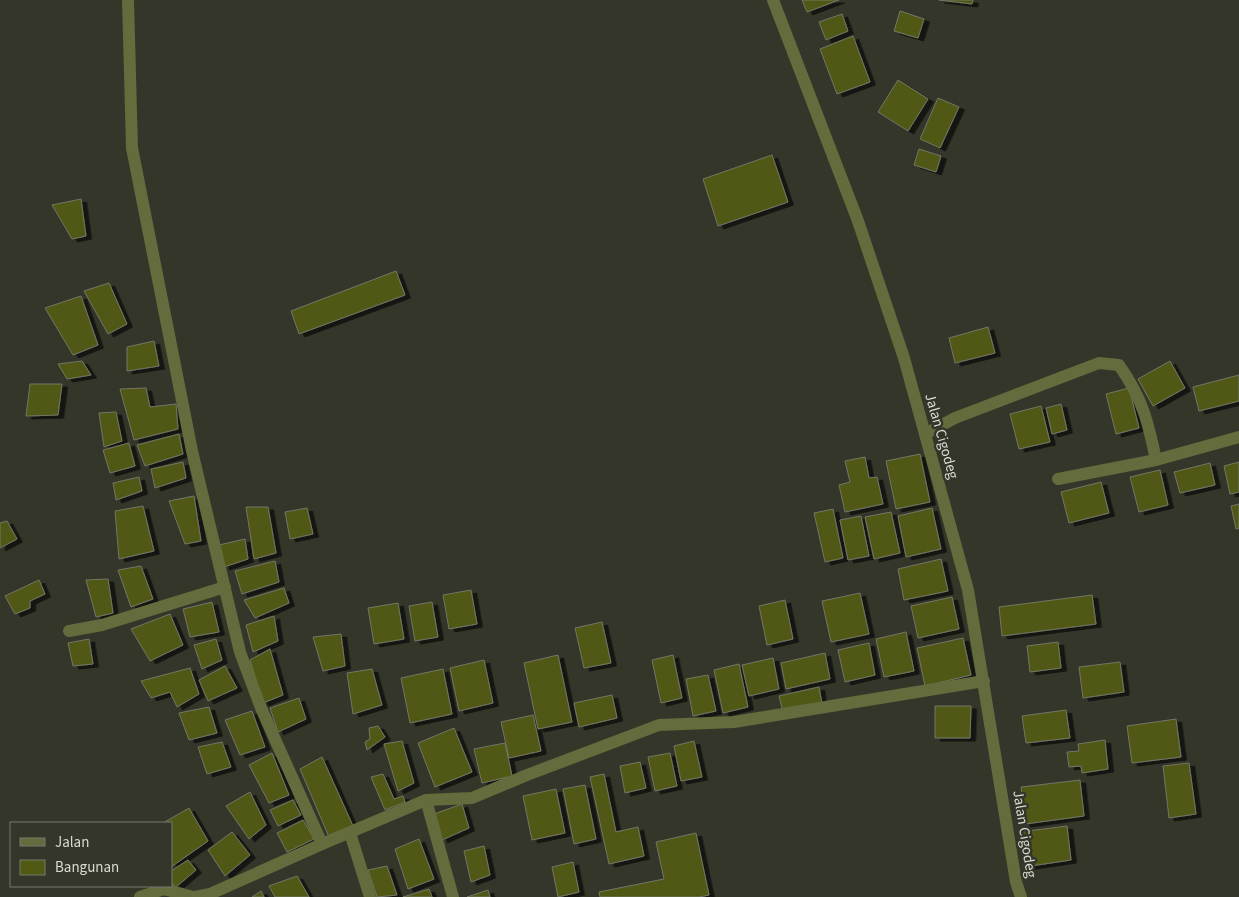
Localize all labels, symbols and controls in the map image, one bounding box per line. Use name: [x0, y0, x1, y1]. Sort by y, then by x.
street label: Jalan Cigodeg: [919, 391, 964, 482]
street label: Jalan Cigodeg: [1007, 789, 1042, 880]
legend: [10, 822, 172, 887]
text: Jalan: [55, 832, 89, 853]
text: Bangunan: [55, 857, 119, 878]

